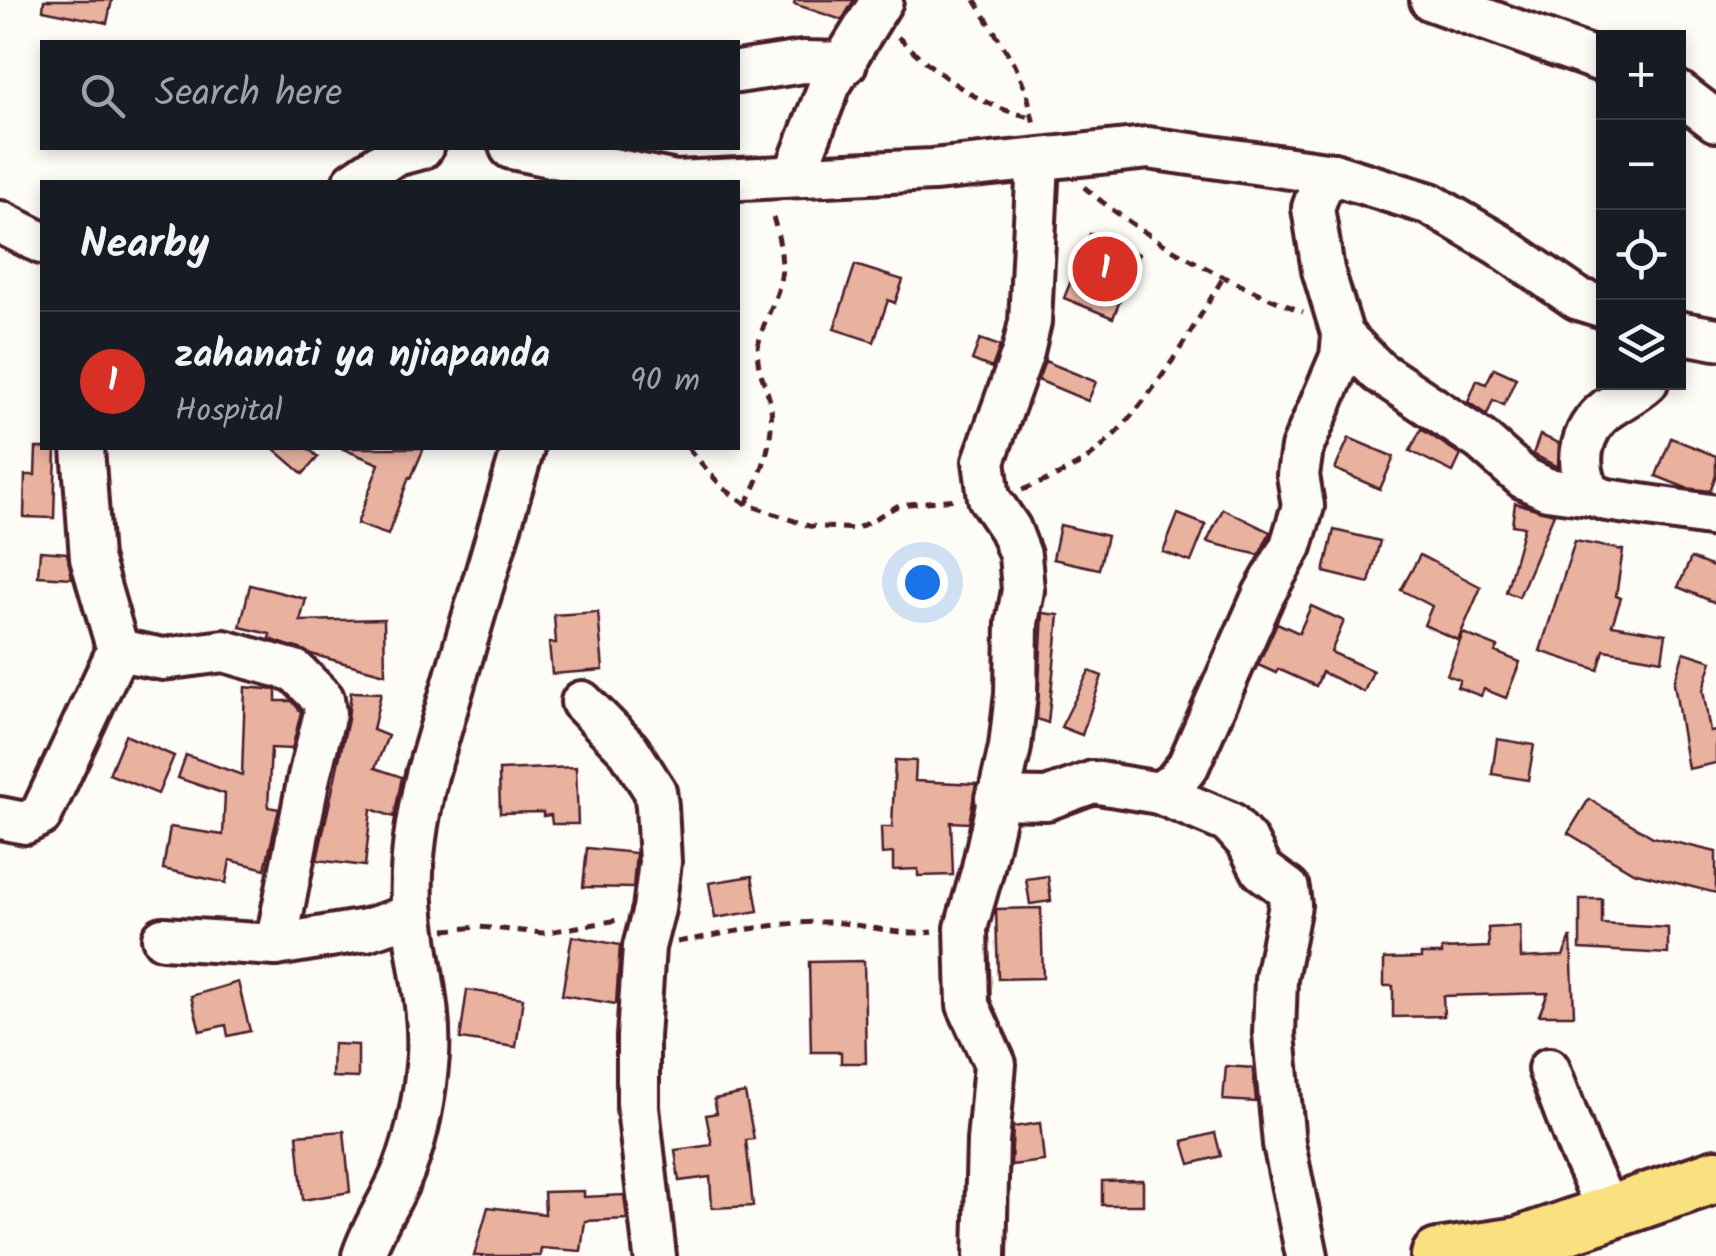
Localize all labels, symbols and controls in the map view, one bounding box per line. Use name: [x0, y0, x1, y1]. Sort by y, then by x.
map controls: [1596, 30, 1686, 390]
button: +: [1596, 30, 1686, 120]
search box: [40, 40, 740, 150]
text: Search here: [155, 65, 342, 125]
icon: search: [75, 68, 130, 123]
button: −: [1596, 120, 1686, 210]
button: locate: [1596, 210, 1686, 300]
text: Nearby: [80, 212, 209, 279]
pin: 1: [1072, 232, 1138, 306]
button: layers: [1596, 300, 1686, 390]
text: zahanati ya njiapanda: [175, 326, 550, 386]
text: 1: [108, 356, 117, 407]
text: 90 m: [630, 356, 700, 407]
text: Hospital: [175, 386, 283, 437]
your location: [897, 557, 948, 608]

